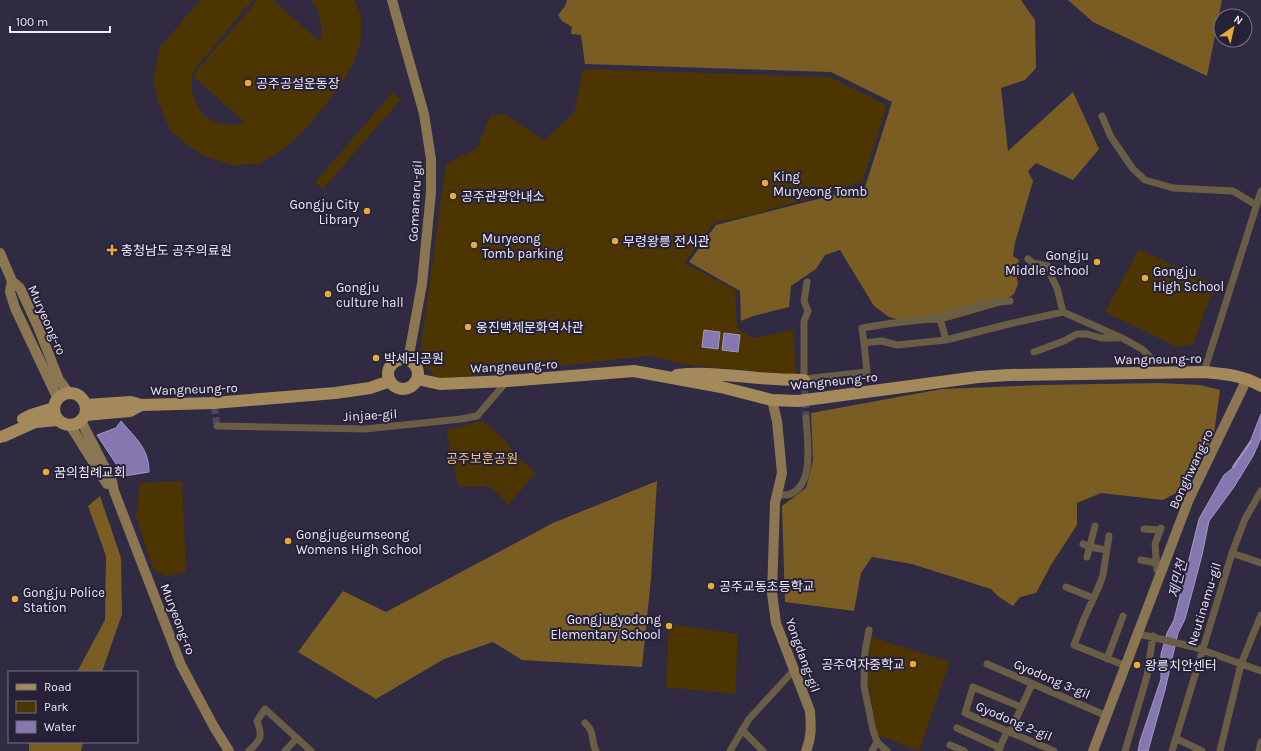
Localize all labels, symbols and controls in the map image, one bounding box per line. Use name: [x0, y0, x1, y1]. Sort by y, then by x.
scale bar: [10, 8, 110, 34]
north arrow: [1213, 8, 1253, 48]
text: N: [1231, 13, 1245, 28]
text: 100 m: [16, 15, 48, 29]
place label: 공주공설운동장: [256, 76, 340, 91]
marker: 공주공설운동장: [243, 78, 253, 88]
street label: Gomanaru-gil: [405, 160, 425, 242]
place label: King Muryeong Tomb: [773, 169, 867, 199]
marker: King Muryeong Tomb: [760, 178, 770, 188]
place label: 공주관광안내소: [461, 189, 545, 204]
marker: 공주관광안내소: [448, 191, 458, 201]
place label: Gongju City Library: [290, 197, 359, 227]
marker: Gongju City Library: [362, 206, 372, 216]
place label: Muryeong Tomb parking: [482, 231, 564, 261]
place label: 무령왕릉 전시관: [623, 234, 710, 249]
marker: 무령왕릉 전시관: [610, 236, 620, 246]
marker: Muryeong Tomb parking: [469, 240, 479, 250]
place label: 충청남도 공주의료원: [121, 243, 232, 258]
marker: 충청남도 공주의료원: [106, 244, 118, 256]
place label: Gongju Middle School: [1005, 248, 1089, 278]
marker: Gongju Middle School: [1092, 257, 1102, 267]
place label: Gongju High School: [1153, 264, 1224, 294]
marker: Gongju High School: [1140, 273, 1150, 283]
place label: Gongju culture hall: [336, 280, 404, 310]
street label: Muryeong-ro: [25, 283, 69, 357]
marker: Gongju culture hall: [323, 289, 333, 299]
place label: 웅진백제문화역사관: [476, 320, 584, 335]
marker: 웅진백제문화역사관: [463, 322, 473, 332]
place label: 박세리공원: [384, 351, 444, 366]
street label: Wangneung-ro: [1114, 351, 1202, 367]
marker: 박세리공원: [371, 353, 381, 363]
street label: Wangneung-ro: [470, 356, 558, 376]
street label: Wangneung-ro: [790, 369, 878, 393]
street label: Wangneung-ro: [150, 380, 238, 398]
street label: Jinjae-gil: [343, 406, 397, 424]
street label: Bonghwang-ro: [1166, 427, 1216, 511]
park label: 공주보훈공원: [446, 451, 518, 466]
place label: 꿈의침례교회: [54, 465, 126, 480]
marker: 꿈의침례교회: [41, 467, 51, 477]
place label: Gongjugeumseong Womens High School: [296, 527, 422, 557]
marker: Gongjugeumseong Womens High School: [283, 536, 293, 546]
water label: 제민천: [1165, 557, 1191, 600]
street label: Neutinamu-gil: [1184, 560, 1224, 648]
place label: 공주교동초등학교: [719, 579, 815, 594]
street label: Muryeong-ro: [158, 581, 198, 657]
marker: 공주교동초등학교: [706, 581, 716, 591]
place label: Gongju Police Station: [23, 585, 105, 615]
marker: Gongju Police Station: [10, 594, 20, 604]
place label: Gongjugyodong Elementary School: [551, 612, 662, 642]
street label: Yongdang-gil: [783, 616, 823, 694]
marker: Gongjugyodong Elementary School: [664, 621, 674, 631]
street label: Gyodong 3-gil: [1011, 656, 1093, 702]
place label: 공주여자중학교: [821, 657, 905, 672]
place label: 왕릉치안센터: [1145, 658, 1217, 673]
marker: 공주여자중학교: [908, 659, 918, 669]
marker: 왕릉치안센터: [1132, 660, 1142, 670]
legend: [8, 671, 138, 743]
text: Road: [44, 680, 72, 694]
street label: Gyodong 2-gil: [974, 698, 1054, 744]
text: Park: [44, 700, 69, 714]
text: Water: [44, 720, 77, 734]

